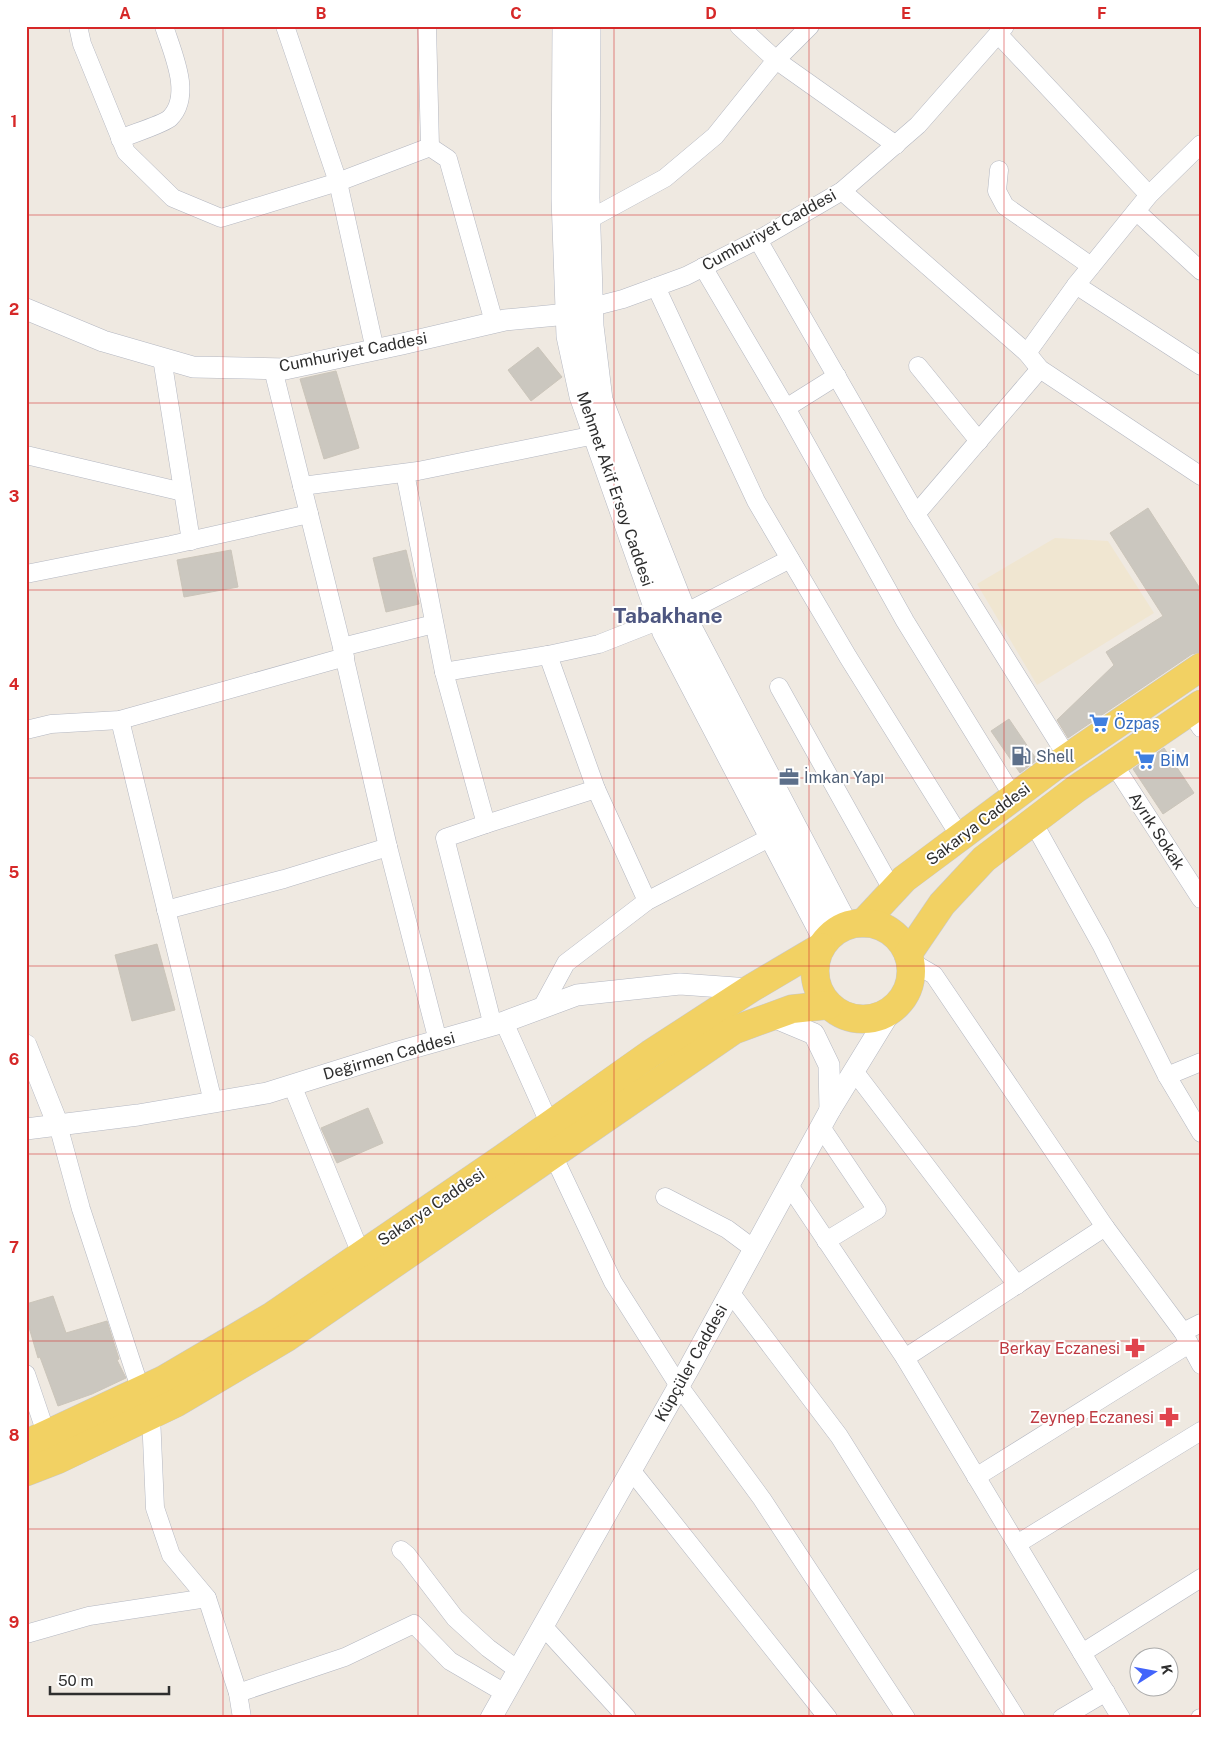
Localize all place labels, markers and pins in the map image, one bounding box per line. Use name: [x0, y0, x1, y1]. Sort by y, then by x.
supermarket icon: Özpaş: [1088, 712, 1110, 734]
place label: Özpaş: [1114, 713, 1160, 733]
fuel station icon: Shell: [1010, 745, 1032, 767]
place label: Shell: [1036, 747, 1075, 766]
supermarket icon: BİM: [1134, 749, 1156, 771]
place label: BİM: [1160, 750, 1190, 770]
office icon: İmkan Yapı: [778, 766, 800, 788]
place label: İmkan Yapı: [804, 767, 884, 787]
pharmacy icon: Berkay Eczanesi: [1124, 1337, 1146, 1359]
place label: Berkay Eczanesi: [999, 1339, 1120, 1358]
pharmacy icon: Zeynep Eczanesi: [1158, 1406, 1180, 1428]
place label: Zeynep Eczanesi: [1030, 1408, 1154, 1427]

